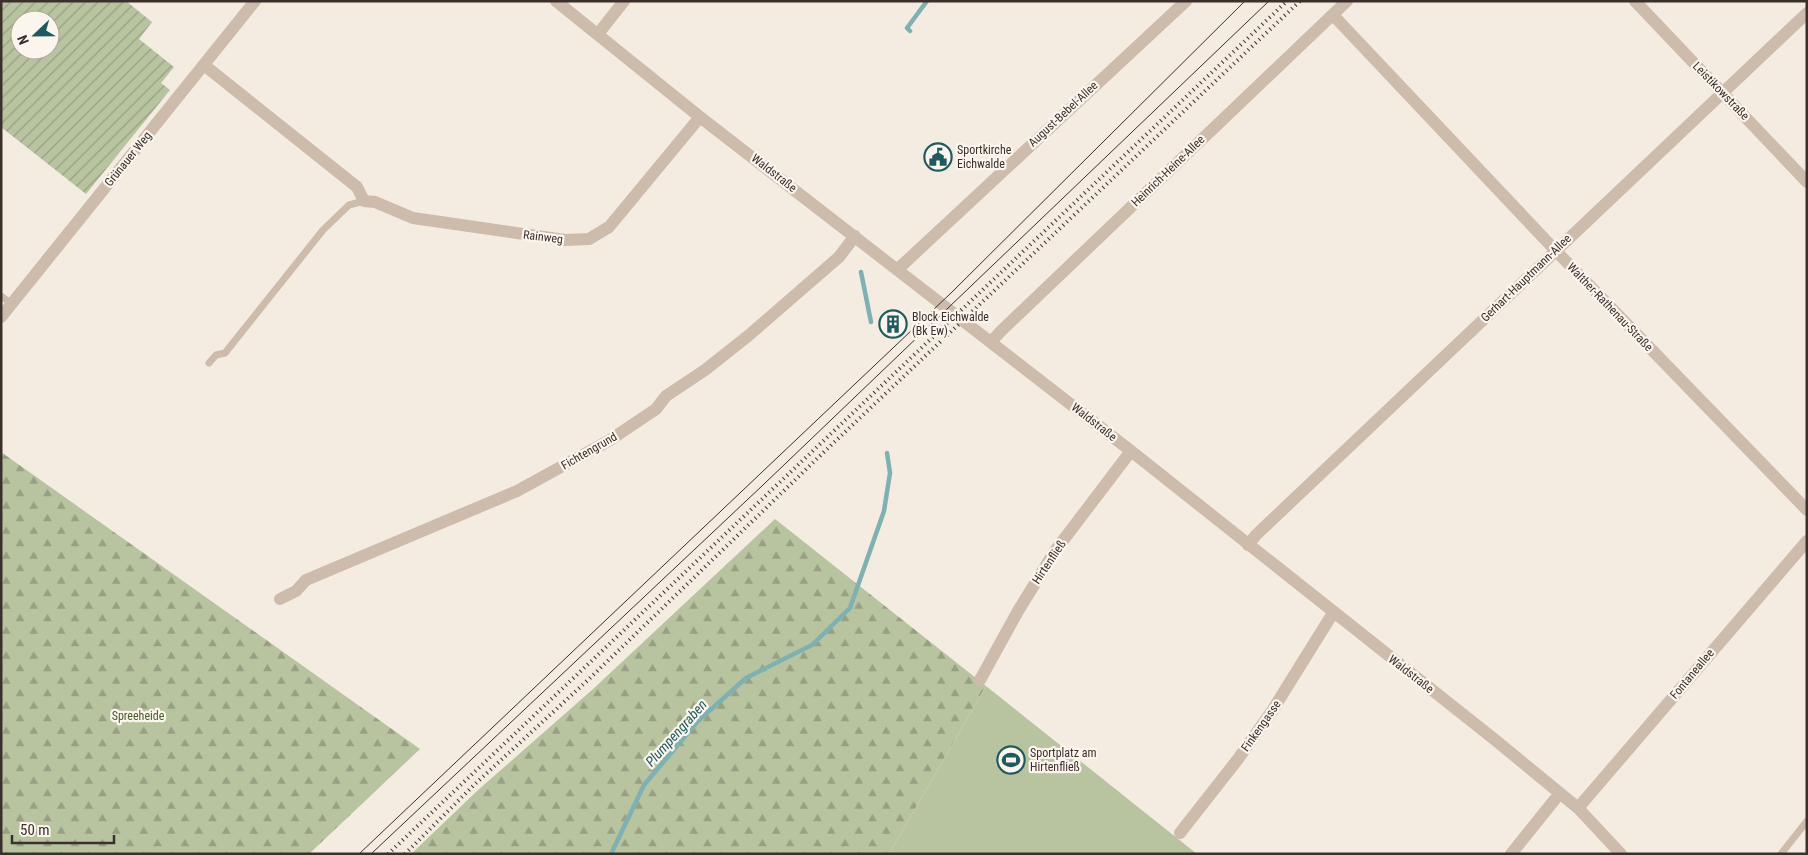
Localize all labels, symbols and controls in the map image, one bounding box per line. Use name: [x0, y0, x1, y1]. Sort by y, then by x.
north arrow: [10, 10, 60, 60]
text: N: [14, 33, 32, 47]
street label: Leistikowstraße: [1690, 59, 1752, 123]
street label: August-Bebel-Allee: [1025, 78, 1101, 150]
street label: Grünauer Weg: [102, 129, 154, 189]
street label: Heinrich-Heine-Allee: [1129, 132, 1208, 209]
public building icon: Sportkirche Eichwalde: [923, 142, 953, 172]
place label: Sportkirche Eichwalde: [957, 143, 1012, 171]
street label: Waldstraße: [749, 151, 800, 195]
street label: Rainweg: [522, 228, 564, 246]
street label: Gerhart-Hauptmann-Allee: [1478, 231, 1574, 325]
street label: Walther-Rathenau-Straße: [1564, 260, 1656, 354]
building icon: Block Eichwalde (Bk Ew): [878, 309, 908, 339]
place label: Block Eichwalde (Bk Ew): [912, 310, 989, 338]
street label: Waldstraße: [1069, 400, 1120, 444]
street label: Fichtengrund: [559, 429, 619, 473]
street label: Hirtenfließ: [1029, 537, 1069, 587]
street label: Fontaneallee: [1667, 646, 1717, 702]
street label: Waldstraße: [1386, 652, 1437, 696]
water label: Plumpengraben: [642, 697, 710, 769]
street label: Finkengasse: [1238, 697, 1284, 754]
park label: Spreeheide: [112, 709, 165, 723]
sports icon: Sportplatz am Hirtenfließ: [996, 745, 1026, 775]
place label: Sportplatz am Hirtenfließ: [1030, 746, 1096, 774]
scale bar: [12, 812, 115, 844]
text: 50 m: [20, 821, 50, 839]

